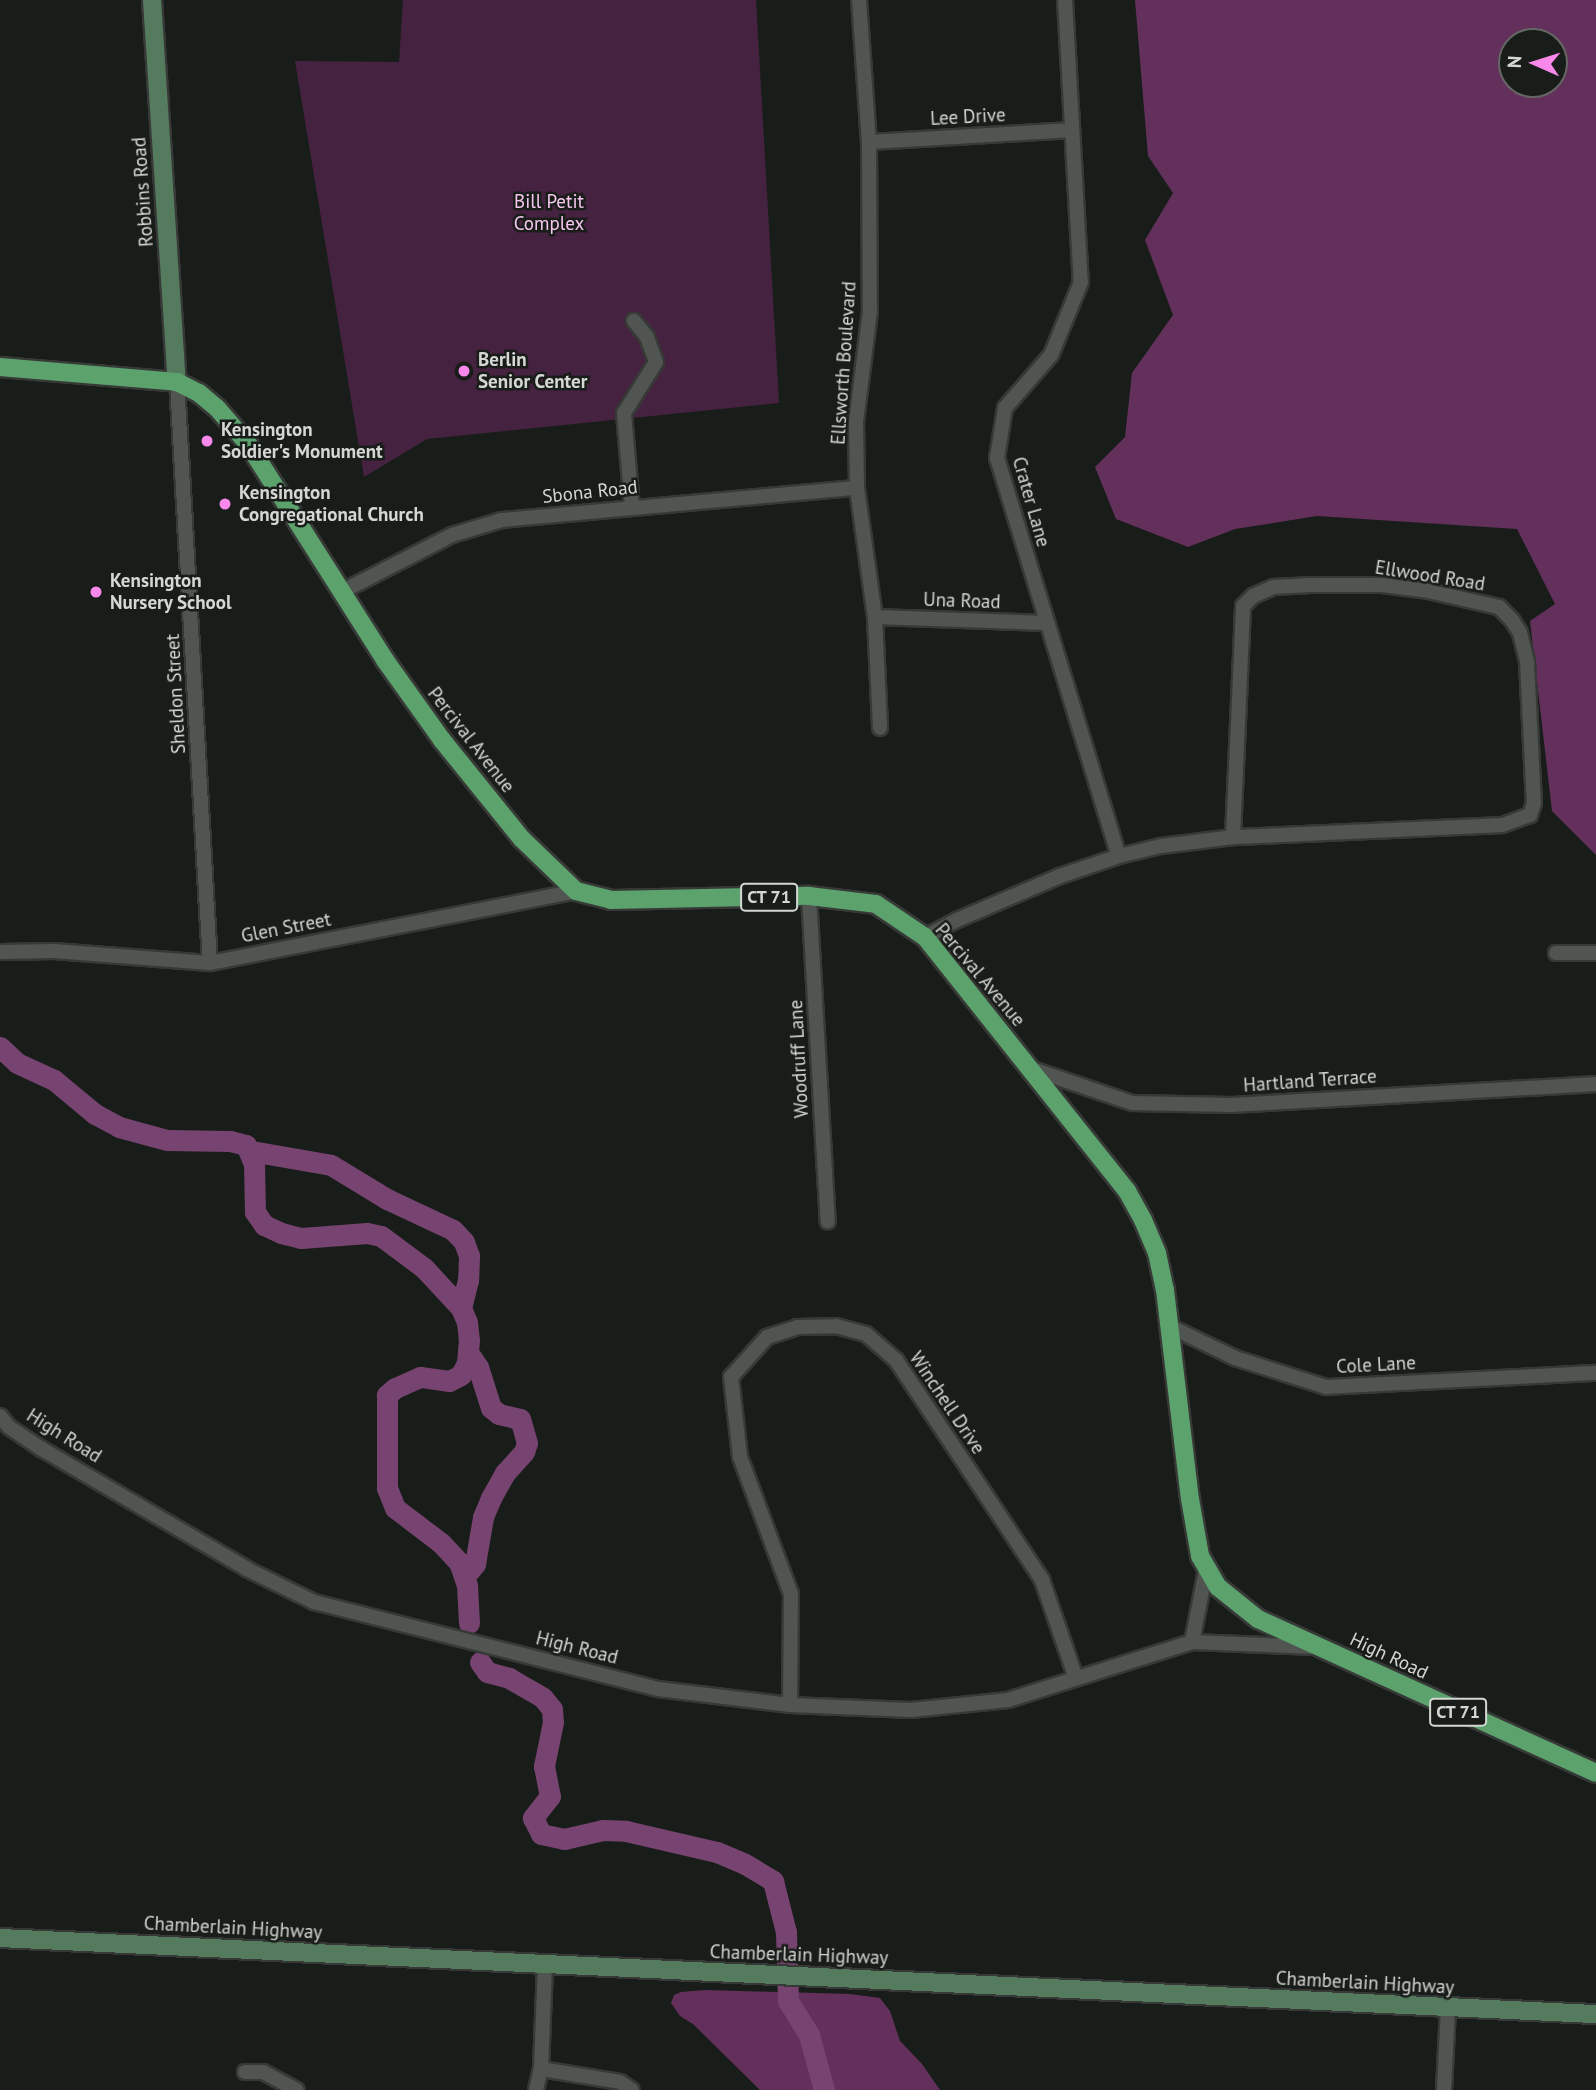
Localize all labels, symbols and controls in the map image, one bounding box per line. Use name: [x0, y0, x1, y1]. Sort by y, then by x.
north arrow: [1498, 28, 1568, 98]
text: N: [1502, 55, 1526, 69]
street label: Lee Drive: [930, 104, 1006, 130]
street label: Robbins Road: [128, 136, 158, 248]
park label: Bill Petit Complex: [514, 191, 584, 235]
street label: Ellsworth Boulevard: [827, 281, 861, 445]
place label: Berlin Senior Center: [478, 349, 588, 393]
marker: Berlin Senior Center: [456, 363, 472, 379]
place label: Kensington Soldier's Monument: [221, 419, 383, 463]
marker: Kensington Soldier's Monument: [199, 433, 215, 449]
street label: Crater Lane: [1007, 454, 1055, 550]
street label: Sbona Road: [541, 476, 639, 508]
place label: Kensington Congregational Church: [239, 482, 424, 526]
marker: Kensington Congregational Church: [217, 496, 233, 512]
street label: Ellwood Road: [1373, 556, 1487, 596]
place label: Kensington Nursery School: [110, 570, 232, 614]
marker: Kensington Nursery School: [88, 584, 104, 600]
street label: Una Road: [923, 588, 1001, 614]
street label: Sheldon Street: [161, 633, 191, 755]
street label: Percival Avenue: [423, 682, 519, 798]
road number: CT 71: [739, 882, 799, 912]
street label: Glen Street: [239, 908, 333, 948]
street label: Percival Avenue: [930, 919, 1030, 1031]
street label: Woodruff Lane: [785, 999, 813, 1119]
street label: Hartland Terrace: [1242, 1065, 1378, 1097]
street label: Winchell Drive: [904, 1347, 990, 1459]
street label: Cole Lane: [1336, 1352, 1416, 1378]
street label: High Road: [22, 1404, 106, 1468]
street label: High Road: [534, 1627, 620, 1669]
street label: High Road: [1346, 1628, 1432, 1684]
road number: CT 71: [1428, 1698, 1488, 1727]
street label: Chamberlain Highway: [143, 1912, 323, 1944]
street label: Chamberlain Highway: [709, 1940, 889, 1970]
street label: Chamberlain Highway: [1275, 1967, 1455, 1999]

